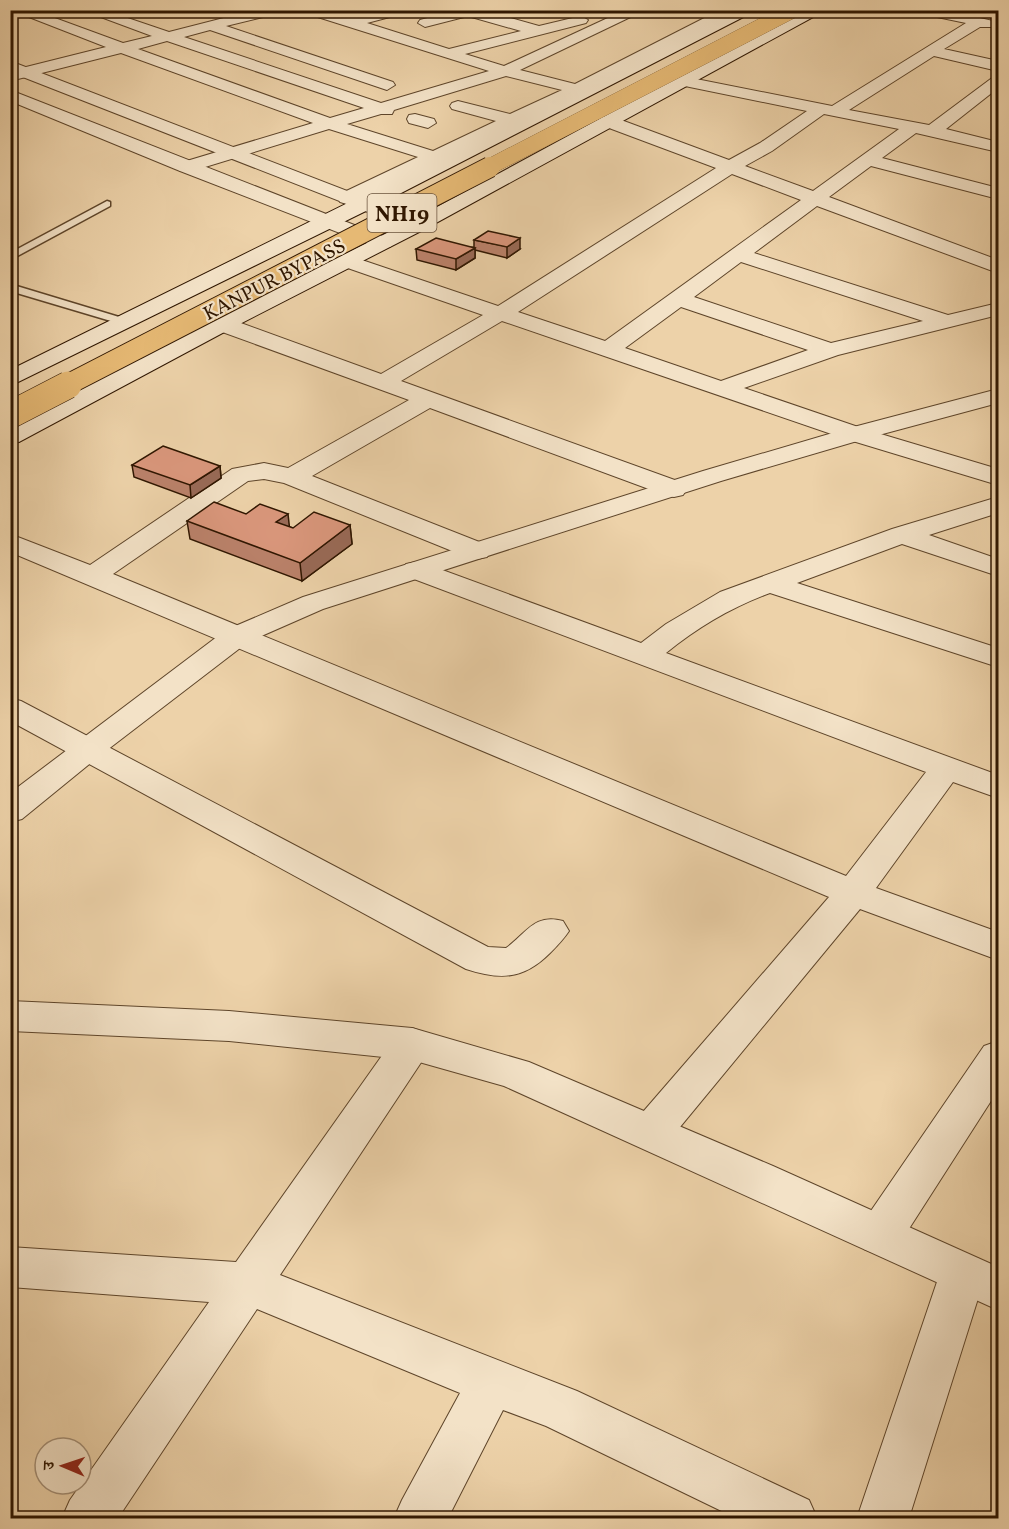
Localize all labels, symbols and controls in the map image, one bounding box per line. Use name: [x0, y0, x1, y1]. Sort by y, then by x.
road number: NH19: [368, 194, 436, 232]
street label: KANPUR BYPASS: [199, 233, 351, 329]
north arrow: [33, 1436, 93, 1496]
text: उ: [39, 1459, 61, 1471]

